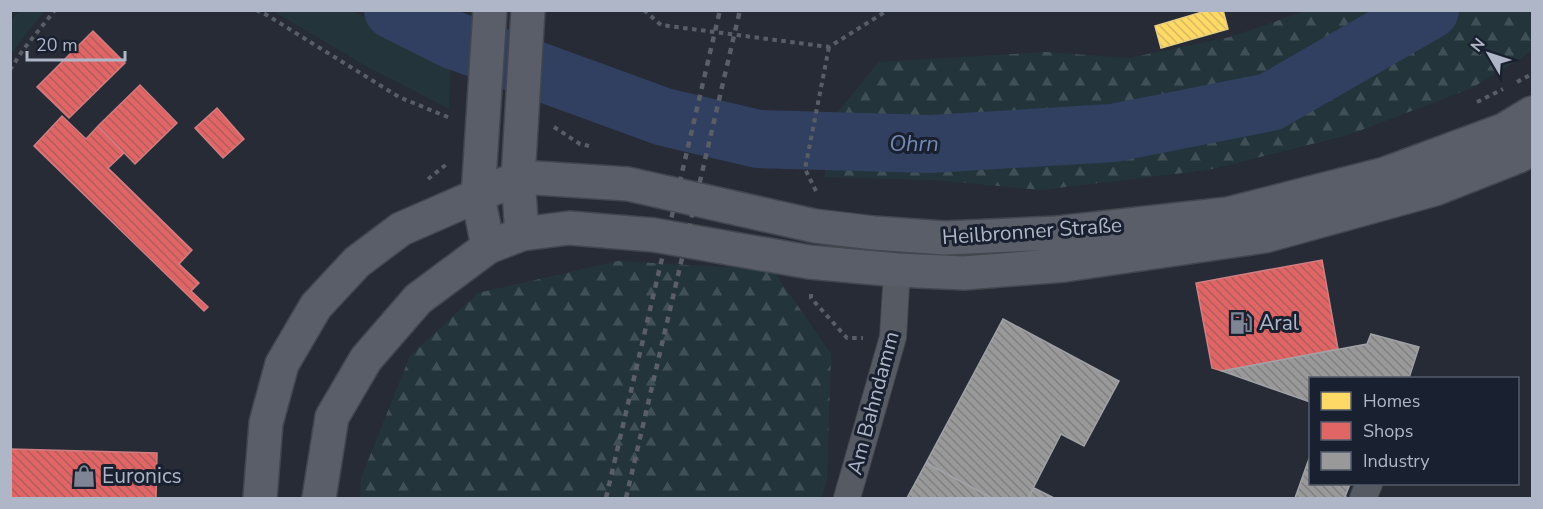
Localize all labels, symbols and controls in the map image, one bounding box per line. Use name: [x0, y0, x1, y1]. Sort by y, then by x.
scale bar: [27, 24, 124, 62]
north arrow: [1459, 24, 1519, 84]
text: 20 m: [36, 33, 78, 57]
text: N: [1466, 34, 1490, 57]
water label: Ohrn: [889, 129, 939, 159]
street label: Heilbronner Straße: [941, 211, 1123, 251]
place label: Aral: [1259, 309, 1300, 337]
fuel station icon: Aral: [1228, 310, 1254, 336]
street label: Am Bahndamm: [840, 328, 906, 478]
legend: [1309, 377, 1519, 485]
text: Homes: [1363, 389, 1420, 413]
text: Shops: [1363, 419, 1413, 443]
text: Industry: [1363, 449, 1430, 473]
place label: Euronics: [102, 462, 182, 490]
shop icon: Euronics: [71, 463, 97, 489]

